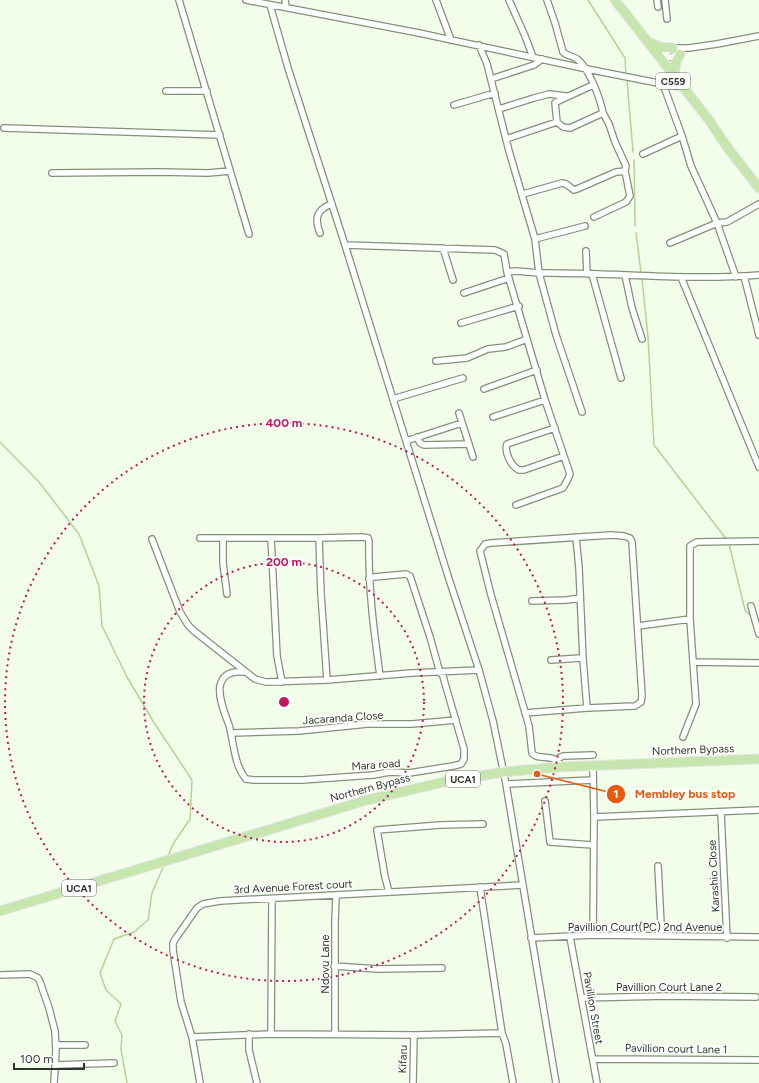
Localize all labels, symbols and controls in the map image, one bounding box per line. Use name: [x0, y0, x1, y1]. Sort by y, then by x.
road number: C559: [656, 73, 690, 89]
text: 400 m: [266, 416, 302, 430]
text: 200 m: [266, 555, 302, 569]
centre of rings: [277, 695, 291, 709]
street label: Jacaranda Close: [302, 709, 384, 727]
street label: Northern Bypass: [652, 742, 734, 758]
street label: Mara road: [351, 757, 401, 773]
street label: Northern Bypass: [329, 771, 411, 805]
road number: UCA1: [446, 771, 480, 787]
callout: Membley bus stop: [606, 782, 743, 806]
text: 1: [613, 787, 619, 801]
text: Membley bus stop: [635, 787, 735, 801]
street label: Karashio Close: [706, 840, 722, 912]
street label: 3rd Avenue Forest court: [233, 877, 353, 897]
road number: UCA1: [62, 880, 96, 896]
street label: Pavillion Court(PC) 2nd Avenue: [568, 921, 722, 934]
street label: Ndovu Lane: [319, 934, 332, 994]
street label: Pavillion Street: [580, 971, 606, 1045]
street label: Pavillion Court Lane 2: [616, 981, 722, 994]
street label: Pavillion court Lane 1: [625, 1042, 727, 1056]
street label: Kifaru: [396, 1044, 410, 1074]
scale bar: [14, 1045, 84, 1071]
text: 100 m: [20, 1052, 54, 1066]

